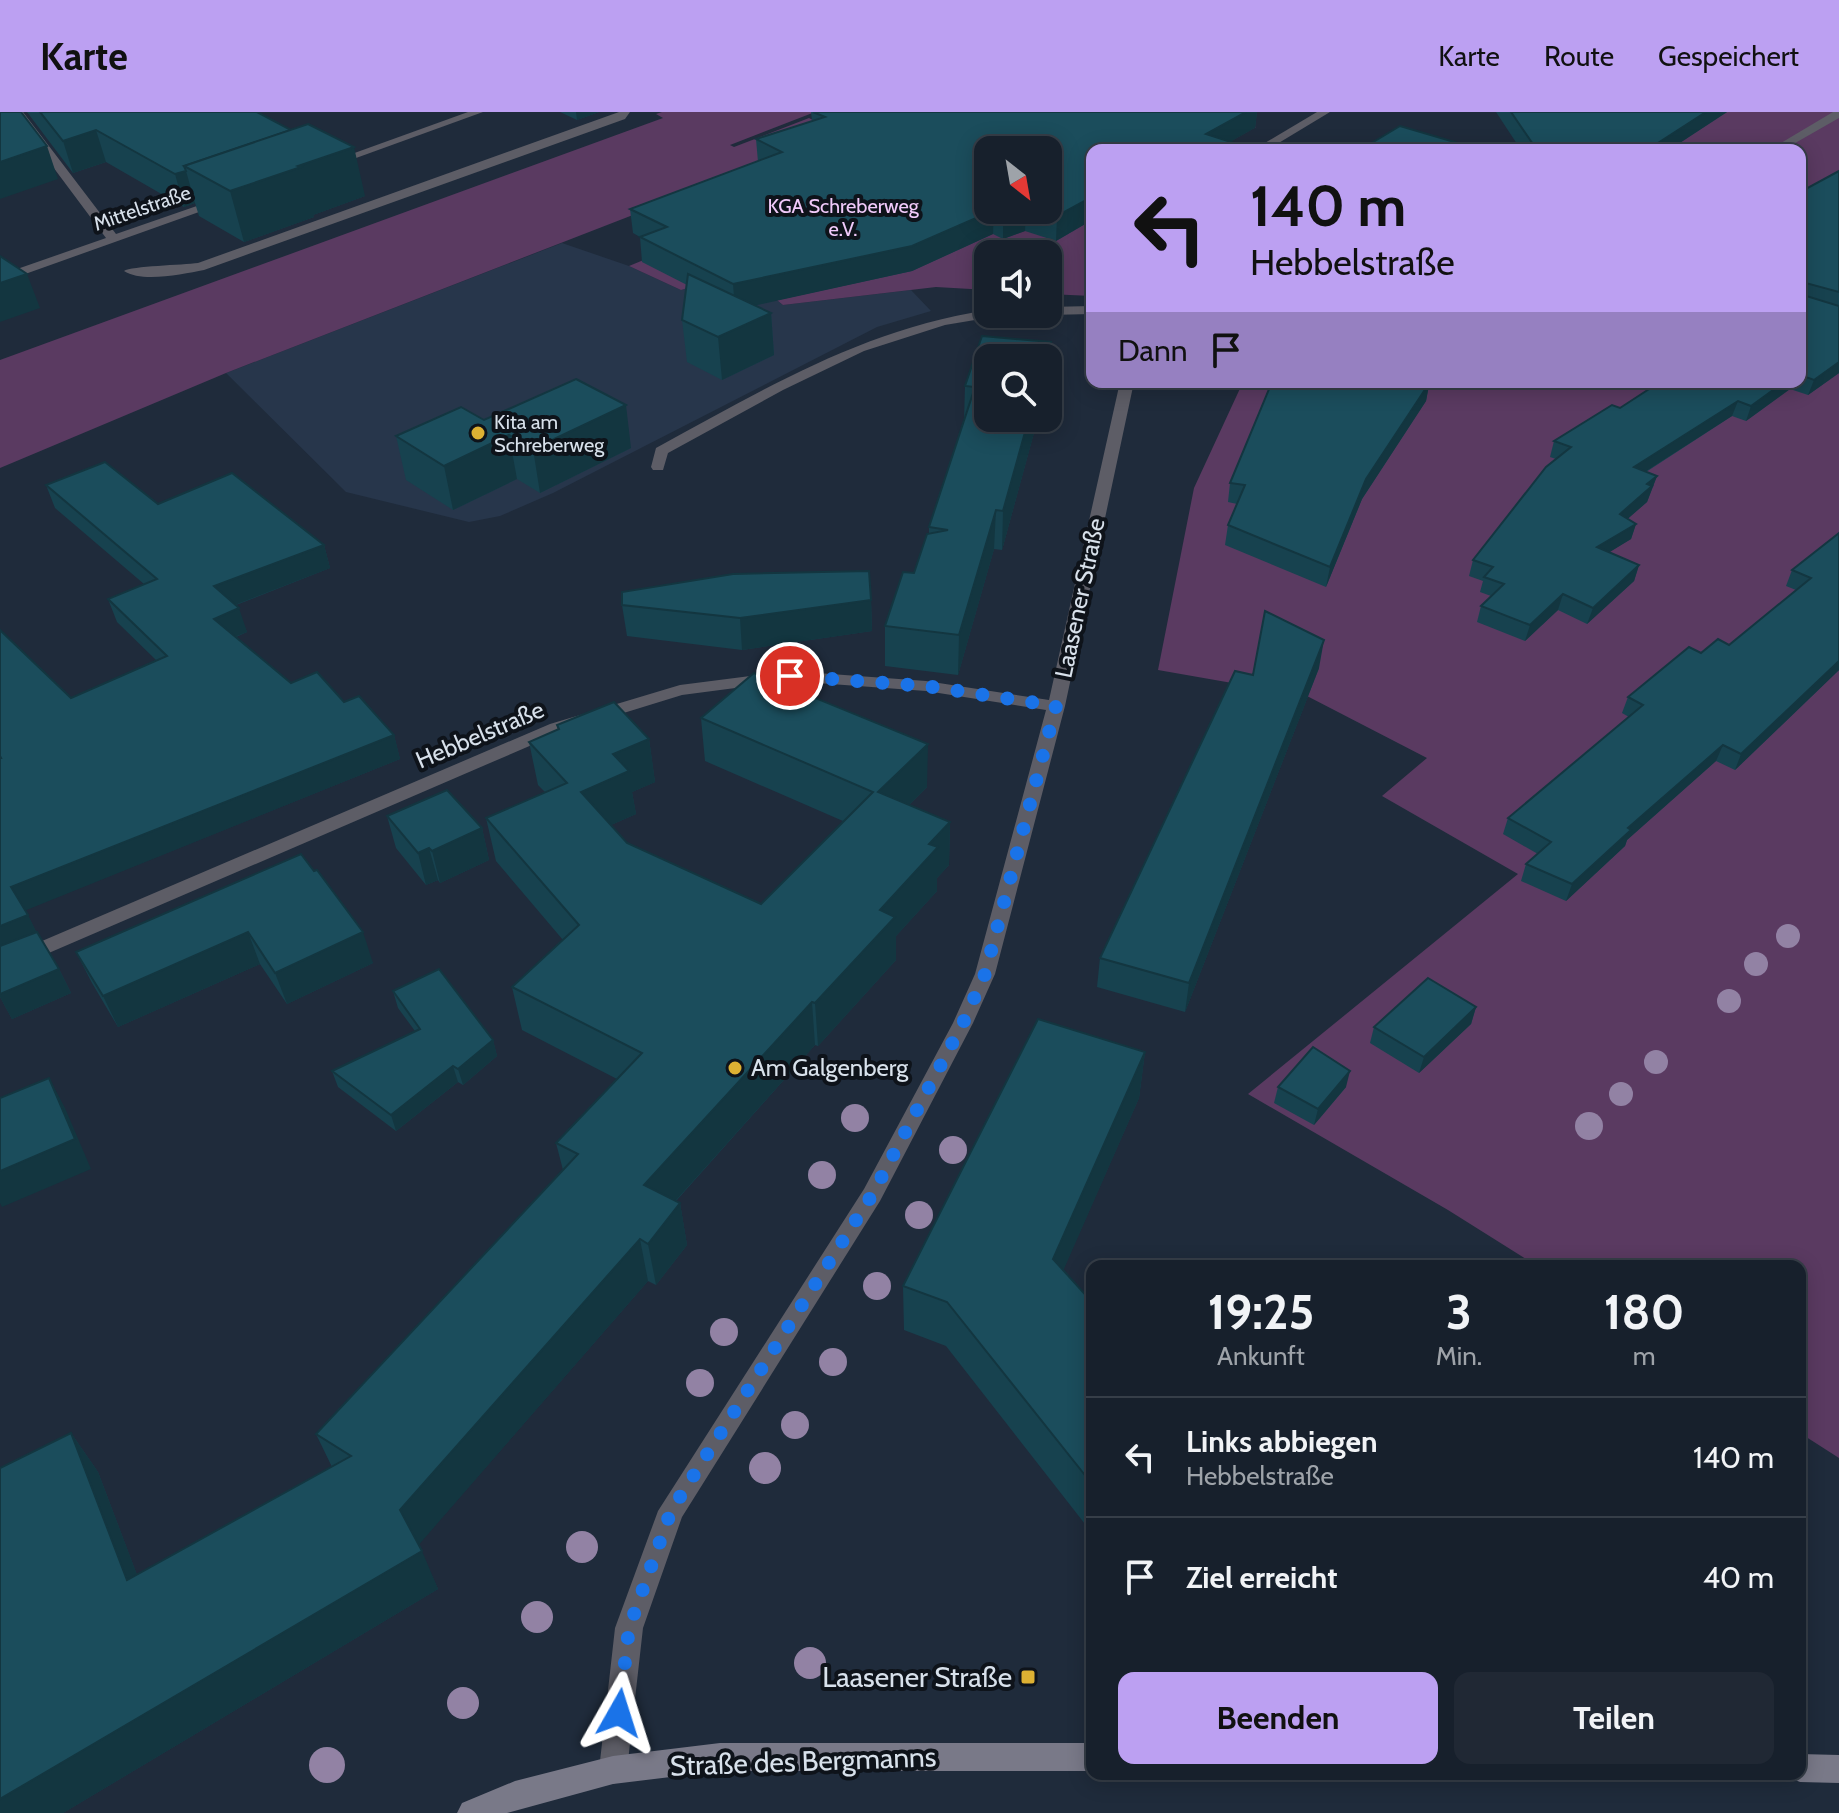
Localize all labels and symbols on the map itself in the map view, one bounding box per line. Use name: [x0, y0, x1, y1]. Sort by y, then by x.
north arrow: [974, 136, 1062, 224]
street label: Mittelstraße: [90, 180, 194, 236]
park label: KGA Schreberweg e.V.: [767, 194, 920, 241]
place label: Kita am Schreberweg: [494, 410, 605, 457]
marker: Kita am Schreberweg: [469, 424, 487, 442]
street label: Laasener Straße: [1048, 515, 1111, 680]
pin: [756, 642, 824, 710]
street label: Hebbelstraße: [411, 695, 548, 775]
place label: Am Galgenberg: [751, 1053, 909, 1082]
marker: Am Galgenberg: [726, 1059, 744, 1077]
place label: Laasener Straße: [822, 1660, 1012, 1694]
marker: Laasener Straße: [1019, 1668, 1037, 1686]
position arrow: [577, 1671, 661, 1755]
street label: Straße des Bergmanns: [669, 1739, 937, 1783]

